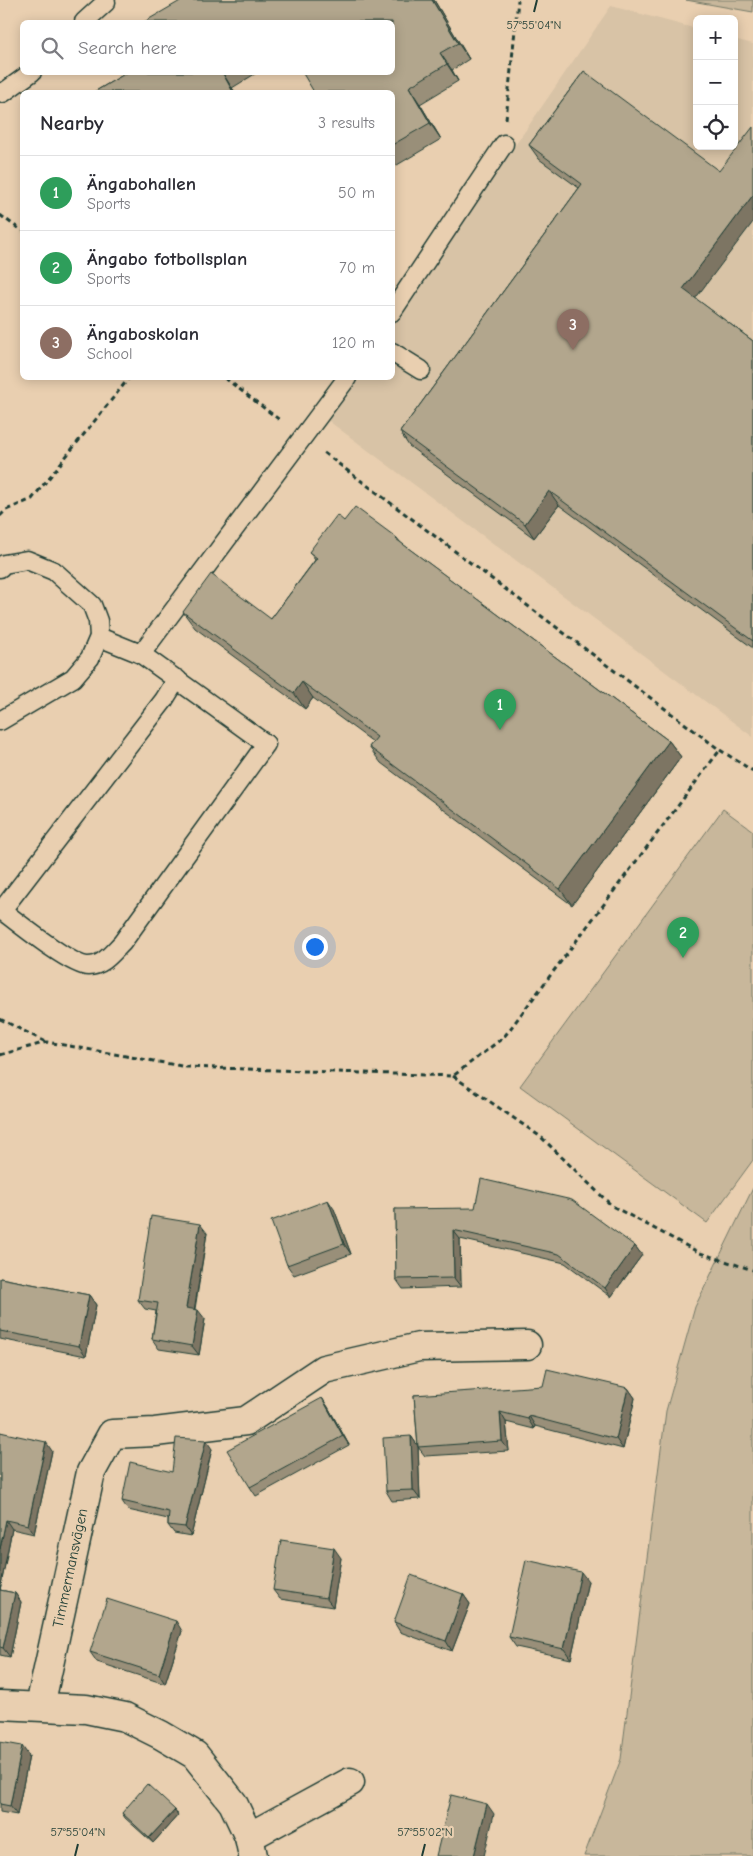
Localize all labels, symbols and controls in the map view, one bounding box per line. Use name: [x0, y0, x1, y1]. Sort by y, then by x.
map controls: [693, 15, 738, 150]
button: +: [693, 15, 738, 60]
text: 57°55'04"N: [507, 18, 561, 32]
search box: [20, 20, 395, 75]
icon: search: [38, 34, 66, 62]
text: Search here: [78, 37, 177, 59]
button: −: [693, 60, 738, 105]
button: locate: [693, 105, 738, 150]
text: Nearby: [40, 111, 104, 135]
text: 3 results: [318, 114, 375, 132]
text: Ängabohallen: [87, 173, 196, 195]
text: 1: [53, 184, 59, 202]
text: 50 m: [338, 184, 375, 202]
text: Sports: [87, 195, 130, 213]
text: Ängabo fotbollsplan: [87, 248, 247, 270]
text: 2: [52, 259, 60, 277]
text: 70 m: [339, 259, 375, 277]
text: Sports: [87, 270, 130, 288]
pin: 3: [557, 309, 589, 350]
text: Ängaboskolan: [87, 323, 199, 345]
text: 3: [52, 334, 60, 352]
text: 120 m: [332, 334, 375, 352]
text: School: [87, 345, 133, 363]
pin: 1: [484, 689, 516, 730]
pin: 2: [667, 917, 699, 958]
your location: [302, 934, 328, 960]
street label: Timmermansvägen: [49, 1507, 91, 1629]
text: 57°55'04"N: [51, 1825, 105, 1839]
text: 57°55'02"N: [397, 1825, 453, 1839]

